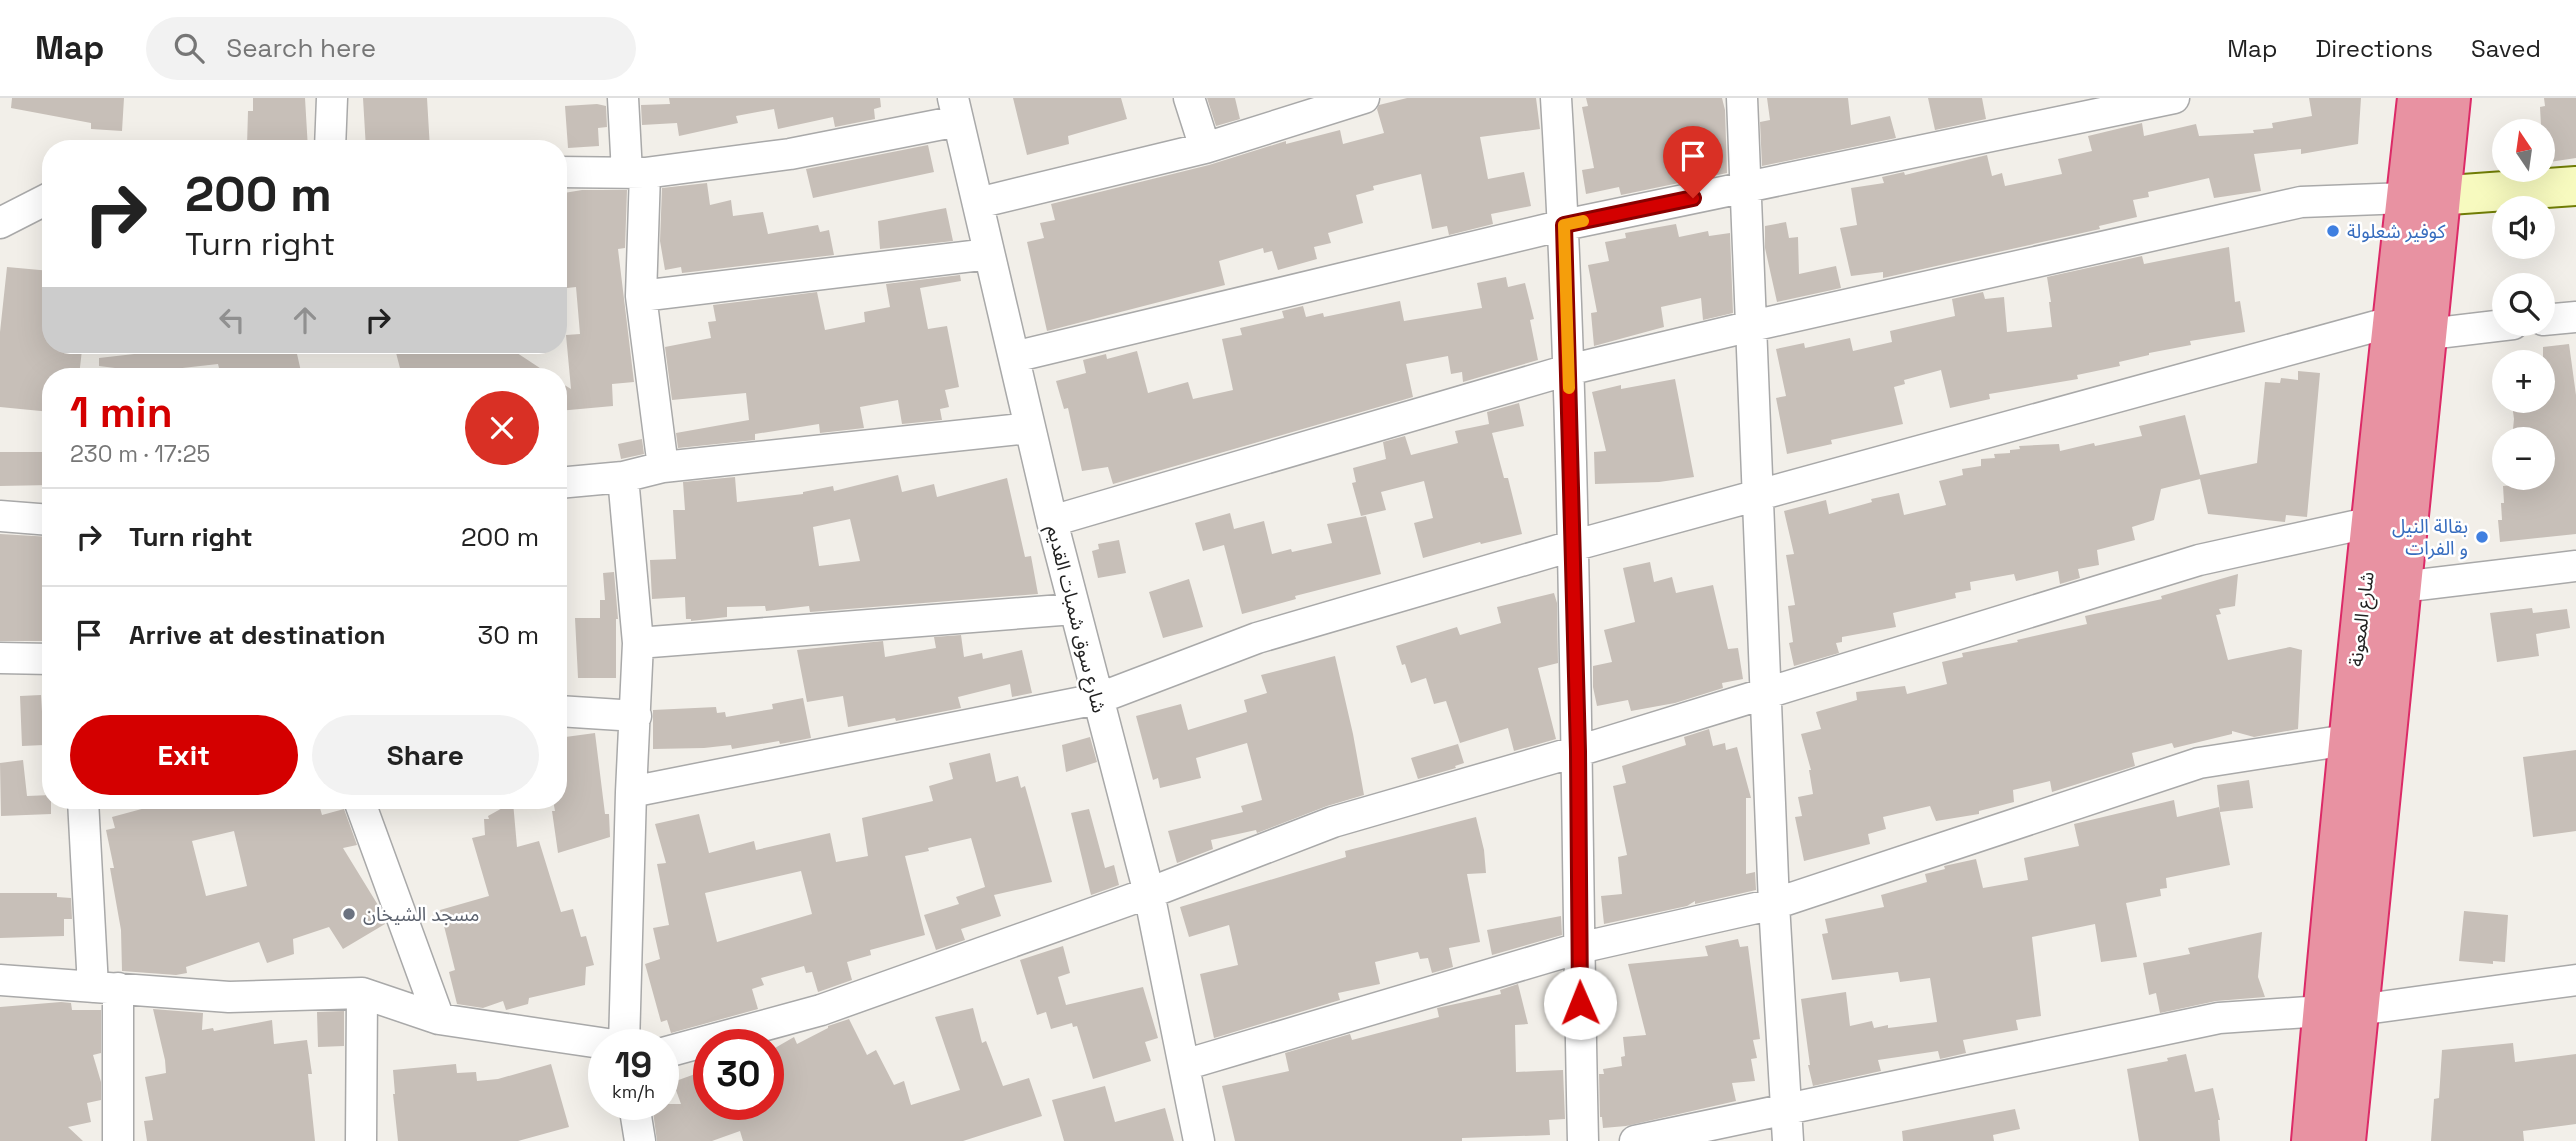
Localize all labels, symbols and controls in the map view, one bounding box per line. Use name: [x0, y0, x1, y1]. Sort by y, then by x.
search box: [146, 17, 636, 80]
text: Map: [35, 27, 104, 69]
icon: search: [170, 29, 208, 67]
text: Search here: [226, 31, 376, 65]
text: Map: [2227, 33, 2277, 64]
text: Directions: [2315, 33, 2433, 64]
text: Saved: [2471, 33, 2541, 64]
north arrow: [2492, 119, 2555, 182]
map controls: [2492, 119, 2555, 490]
pin: [1663, 126, 1723, 198]
icon: arrive: [1674, 137, 1712, 175]
text: 200 m: [185, 163, 332, 225]
icon: right: [70, 168, 161, 259]
button: sound: [2492, 196, 2555, 259]
place label: كوفير شعلولة: [2347, 219, 2447, 244]
marker: كوفير شعلولة: [2325, 223, 2341, 239]
text: Turn right: [185, 224, 335, 264]
button: search: [2492, 273, 2555, 336]
icon: left: [213, 301, 251, 339]
icon: ahead: [286, 301, 324, 339]
icon: right: [359, 301, 397, 339]
button: +: [2492, 350, 2555, 413]
text: 1 min: [70, 386, 173, 439]
button: close: [465, 391, 539, 465]
button: −: [2492, 427, 2555, 490]
text: 230 m · 17:25: [70, 439, 210, 469]
place label: بقالة النيل و الفرات: [2392, 514, 2468, 561]
icon: right: [70, 518, 108, 556]
text: Turn right: [129, 520, 253, 554]
text: 200 m: [461, 520, 539, 554]
street label: شارع سوق شمبات القديم: [1039, 523, 1112, 716]
marker: بقالة النيل و الفرات: [2474, 529, 2490, 545]
street label: شارع المعونة: [2343, 570, 2381, 668]
icon: arrive: [70, 616, 108, 654]
text: Arrive at destination: [129, 618, 386, 652]
text: 30 m: [478, 618, 539, 652]
button: Exit: [70, 715, 298, 795]
button: Share: [312, 715, 539, 795]
place label: مسجد الشيخان: [363, 902, 480, 927]
marker: مسجد الشيخان: [341, 906, 357, 922]
position arrow: [1543, 966, 1617, 1040]
speed limit sign: 30: [693, 1029, 784, 1120]
text: 19: [615, 1043, 652, 1087]
text: km/h: [612, 1080, 655, 1103]

